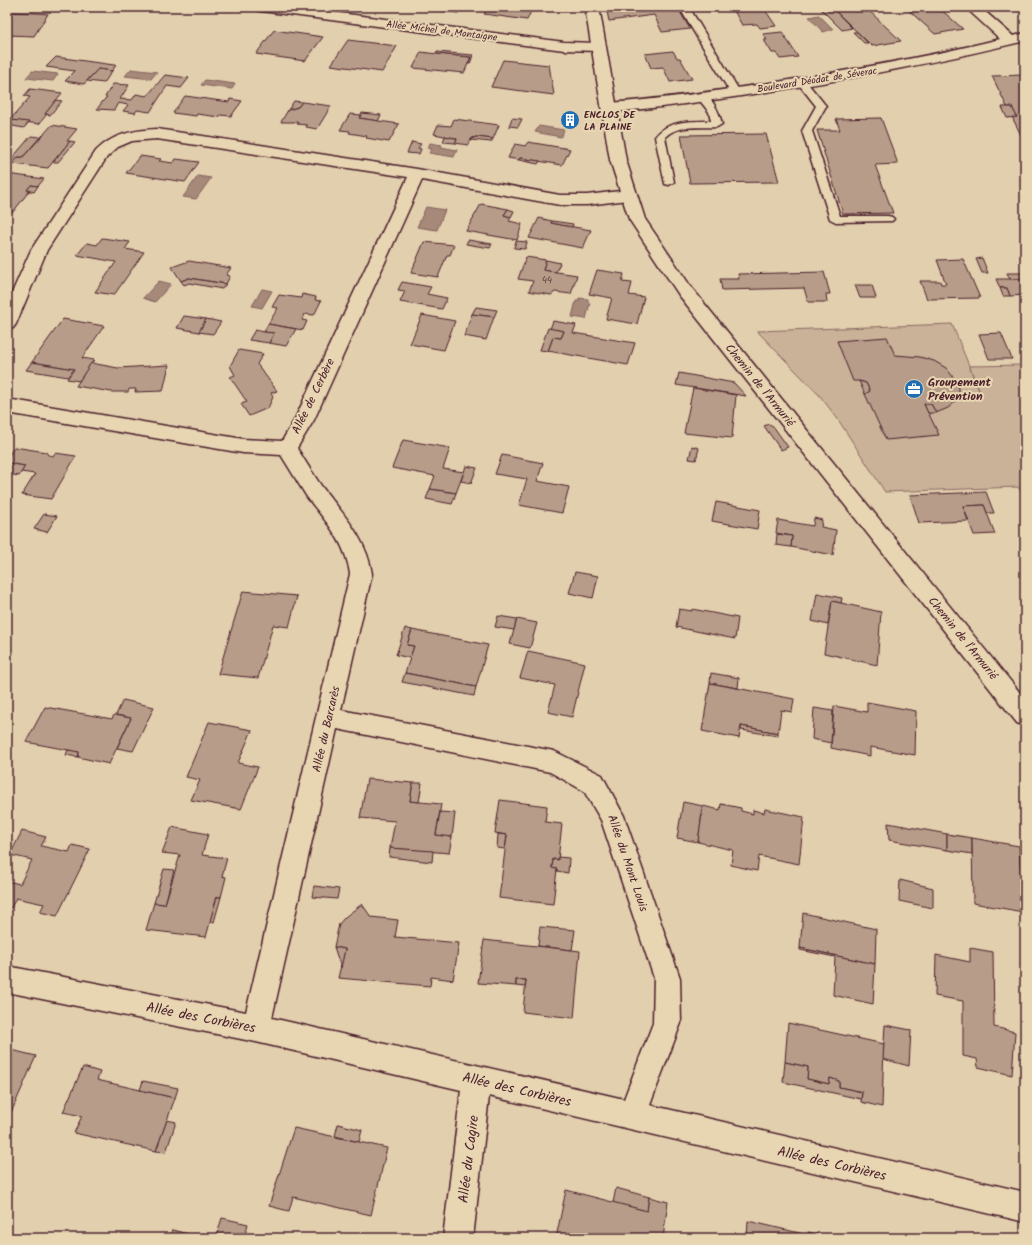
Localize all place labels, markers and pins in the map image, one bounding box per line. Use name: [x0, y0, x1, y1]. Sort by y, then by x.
place label: ENCLOS DE LA PLAINE: [584, 107, 636, 135]
building icon: ENCLOS DE LA PLAINE: [559, 109, 581, 131]
place label: Groupement Prévention: [928, 373, 991, 406]
office icon: Groupement Prévention: [903, 378, 925, 400]

